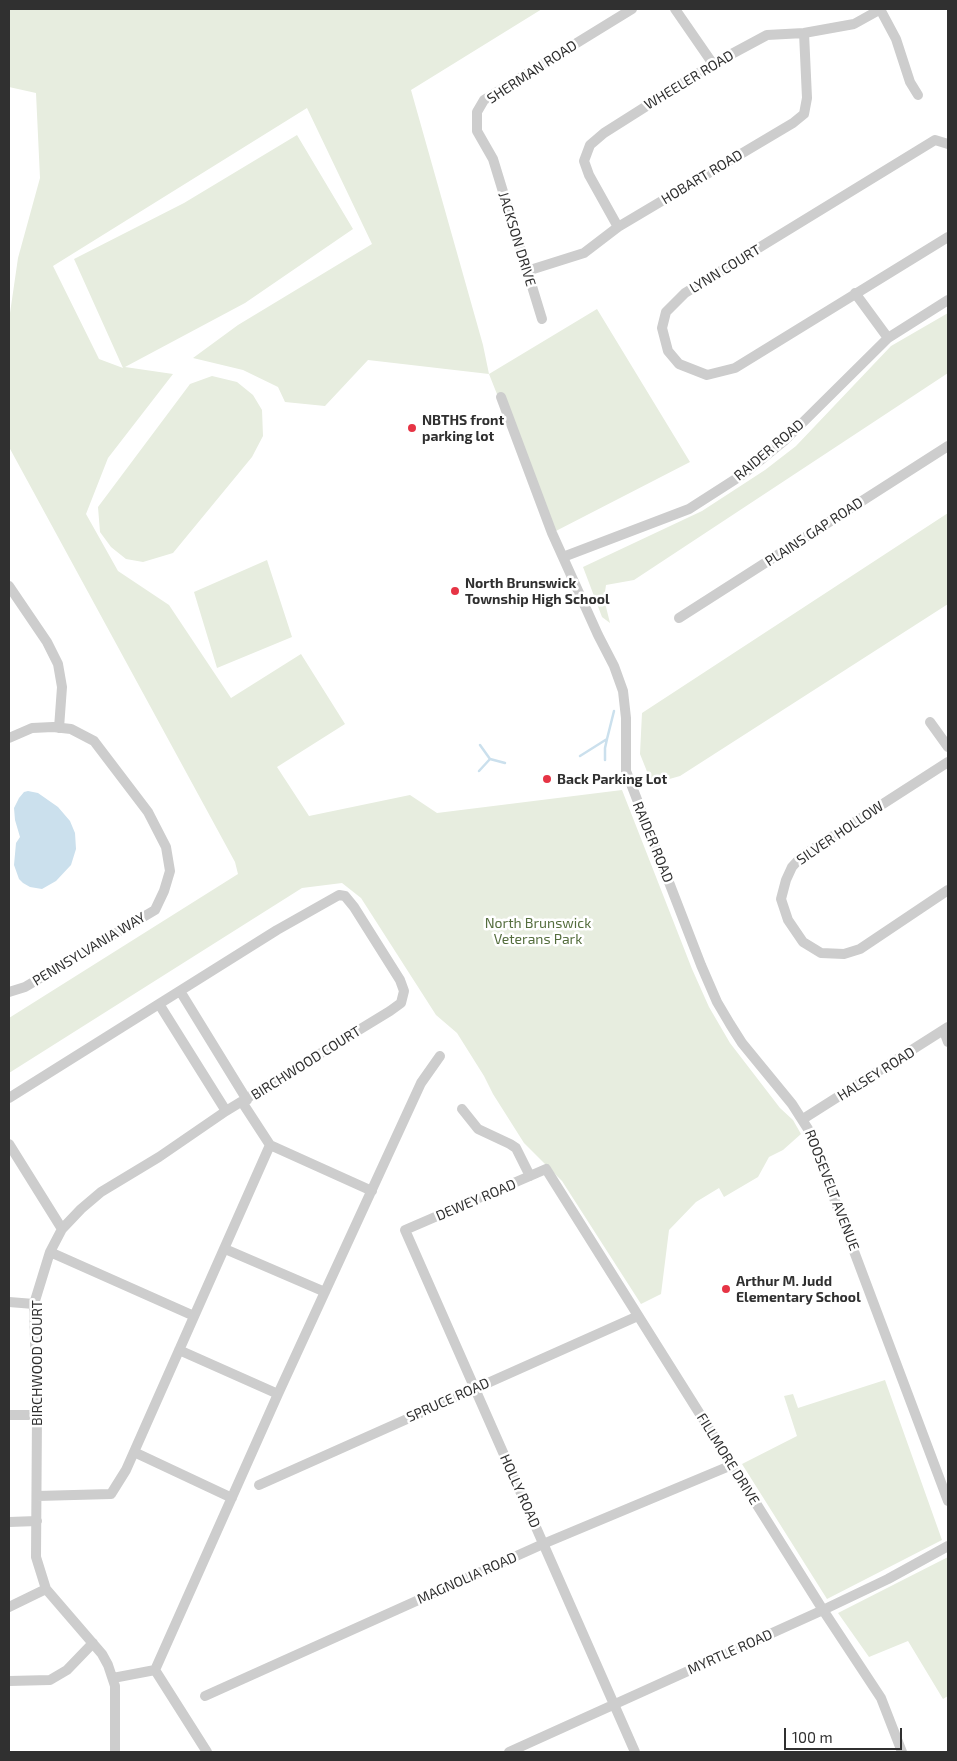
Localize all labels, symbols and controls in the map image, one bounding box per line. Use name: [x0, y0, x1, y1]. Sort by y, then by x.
street label: SHERMAN ROAD: [484, 37, 580, 107]
street label: WHEELER ROAD: [641, 47, 737, 113]
street label: HOBART ROAD: [658, 146, 746, 208]
street label: JACKSON DRIVE: [495, 190, 539, 288]
street label: LYNN COURT: [686, 241, 764, 297]
place label: NBTHS front parking lot: [422, 412, 504, 444]
street label: RAIDER ROAD: [731, 416, 807, 484]
marker: NBTHS front parking lot: [406, 422, 418, 434]
street label: PLAINS GAP ROAD: [762, 494, 866, 570]
place label: North Brunswick Township High School: [465, 575, 610, 608]
marker: North Brunswick Township High School: [449, 585, 461, 597]
place label: Back Parking Lot: [557, 771, 667, 787]
marker: Back Parking Lot: [541, 773, 553, 785]
street label: SILVER HOLLOW: [793, 798, 887, 868]
street label: RAIDER ROAD: [629, 799, 677, 885]
street label: PENNSYLVANIA WAY: [30, 909, 148, 989]
park label: North Brunswick Veterans Park: [485, 915, 591, 948]
street label: BIRCHWOOD COURT: [248, 1023, 364, 1103]
street label: HALSEY ROAD: [834, 1044, 918, 1104]
street label: ROOSEVELT AVENUE: [801, 1127, 863, 1253]
street label: DEWEY ROAD: [433, 1176, 519, 1224]
place label: Arthur M. Judd Elementary School: [736, 1273, 861, 1305]
marker: Arthur M. Judd Elementary School: [720, 1283, 732, 1295]
street label: BIRCHWOOD COURT: [29, 1300, 45, 1426]
street label: SPRUCE ROAD: [404, 1374, 492, 1426]
street label: FILLMORE DRIVE: [693, 1410, 763, 1508]
street label: HOLLY ROAD: [496, 1452, 544, 1530]
street label: MAGNOLIA ROAD: [414, 1548, 520, 1608]
street label: MYRTLE ROAD: [685, 1626, 775, 1678]
scale bar: [787, 1718, 904, 1750]
text: 100 m: [792, 1728, 833, 1746]

